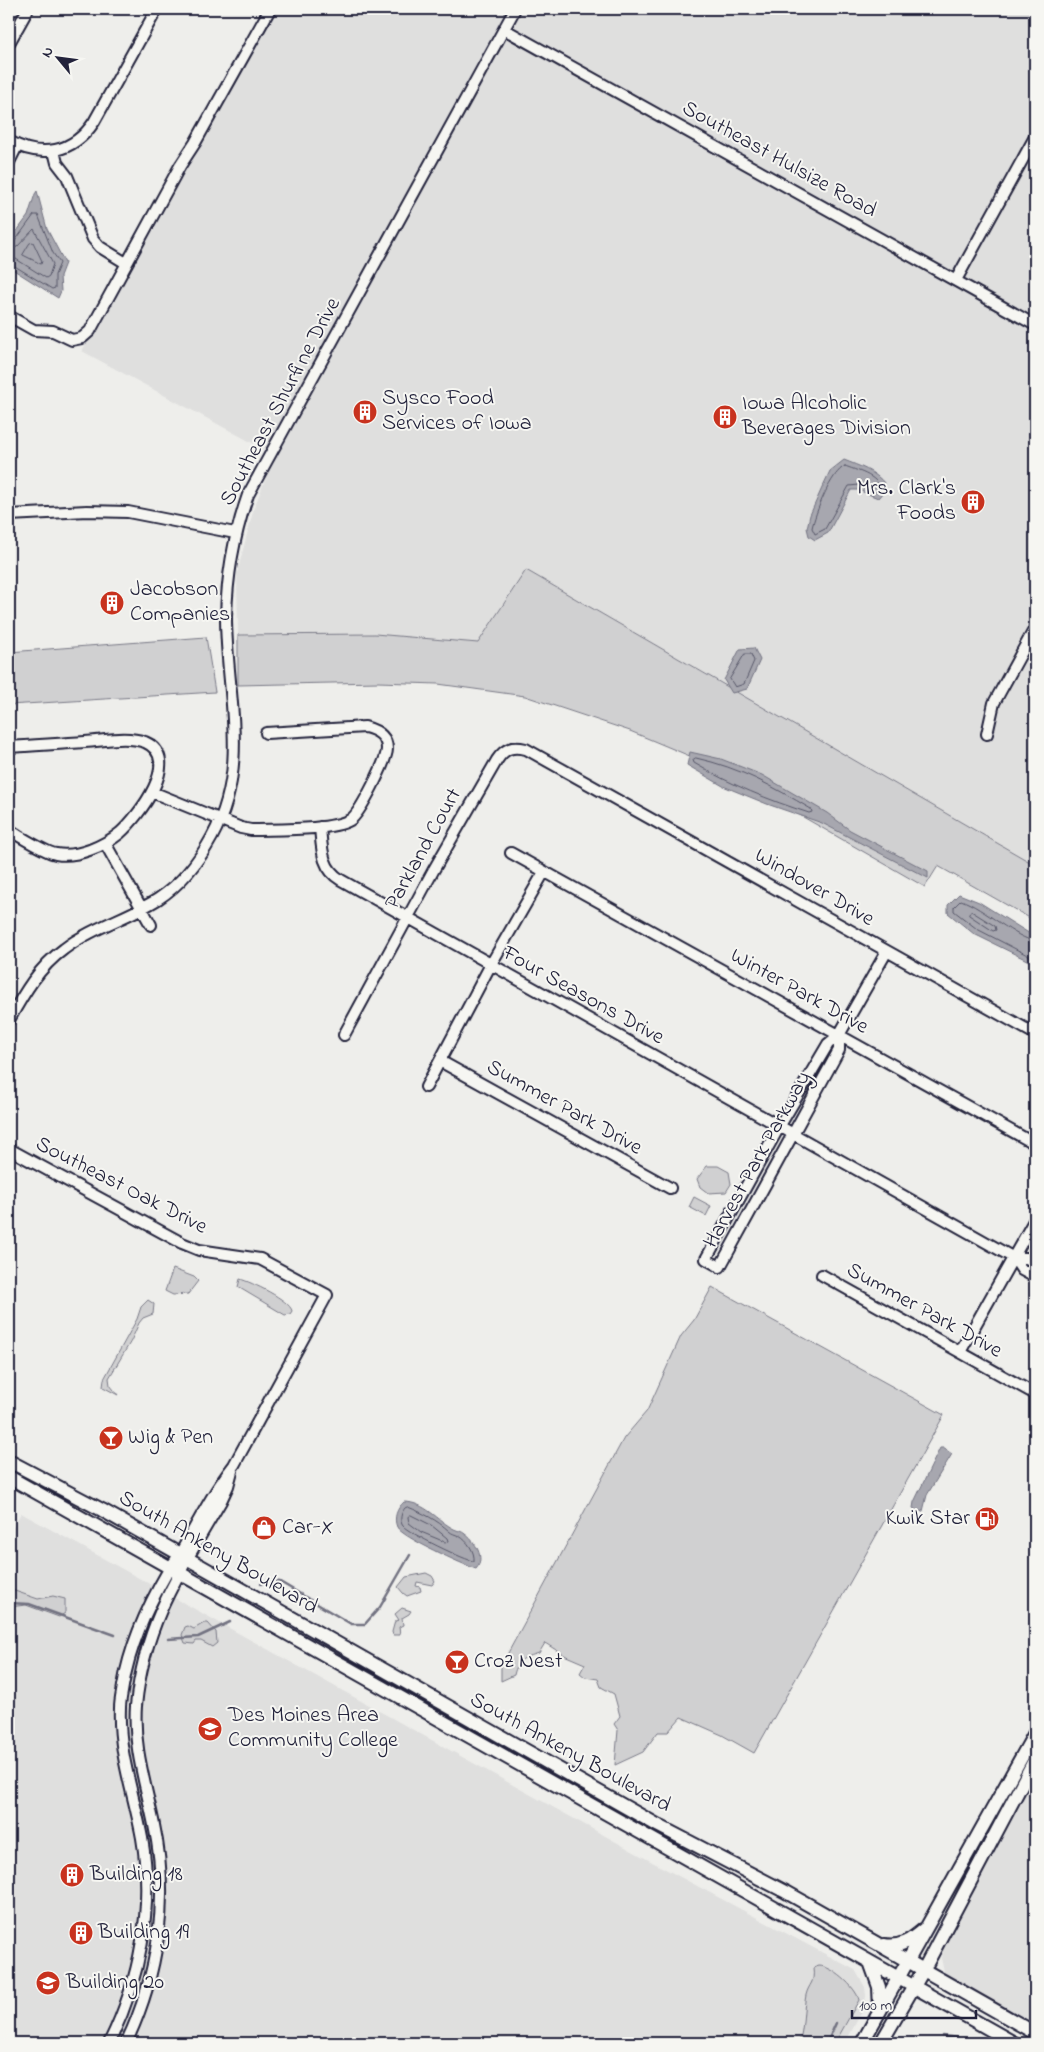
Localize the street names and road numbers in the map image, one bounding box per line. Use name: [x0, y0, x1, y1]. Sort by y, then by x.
street label: Southeast Hulsize Road: [676, 93, 882, 227]
street label: Southeast Shurfine Drive: [212, 292, 350, 512]
street label: Parkland Court: [377, 782, 471, 915]
street label: Windover Drive: [748, 841, 880, 935]
street label: Four Seasons Drive: [495, 938, 670, 1054]
street label: Winter Park Drive: [724, 941, 874, 1043]
street label: Summer Park Drive: [480, 1052, 648, 1164]
street label: Harvest Park Parkway: [696, 1066, 821, 1255]
street label: Southeast Oak Drive: [29, 1129, 213, 1243]
street label: Summer Park Drive: [840, 1255, 1008, 1367]
street label: South Ankeny Boulevard: [112, 1483, 324, 1624]
street label: South Ankeny Boulevard: [463, 1684, 676, 1823]

